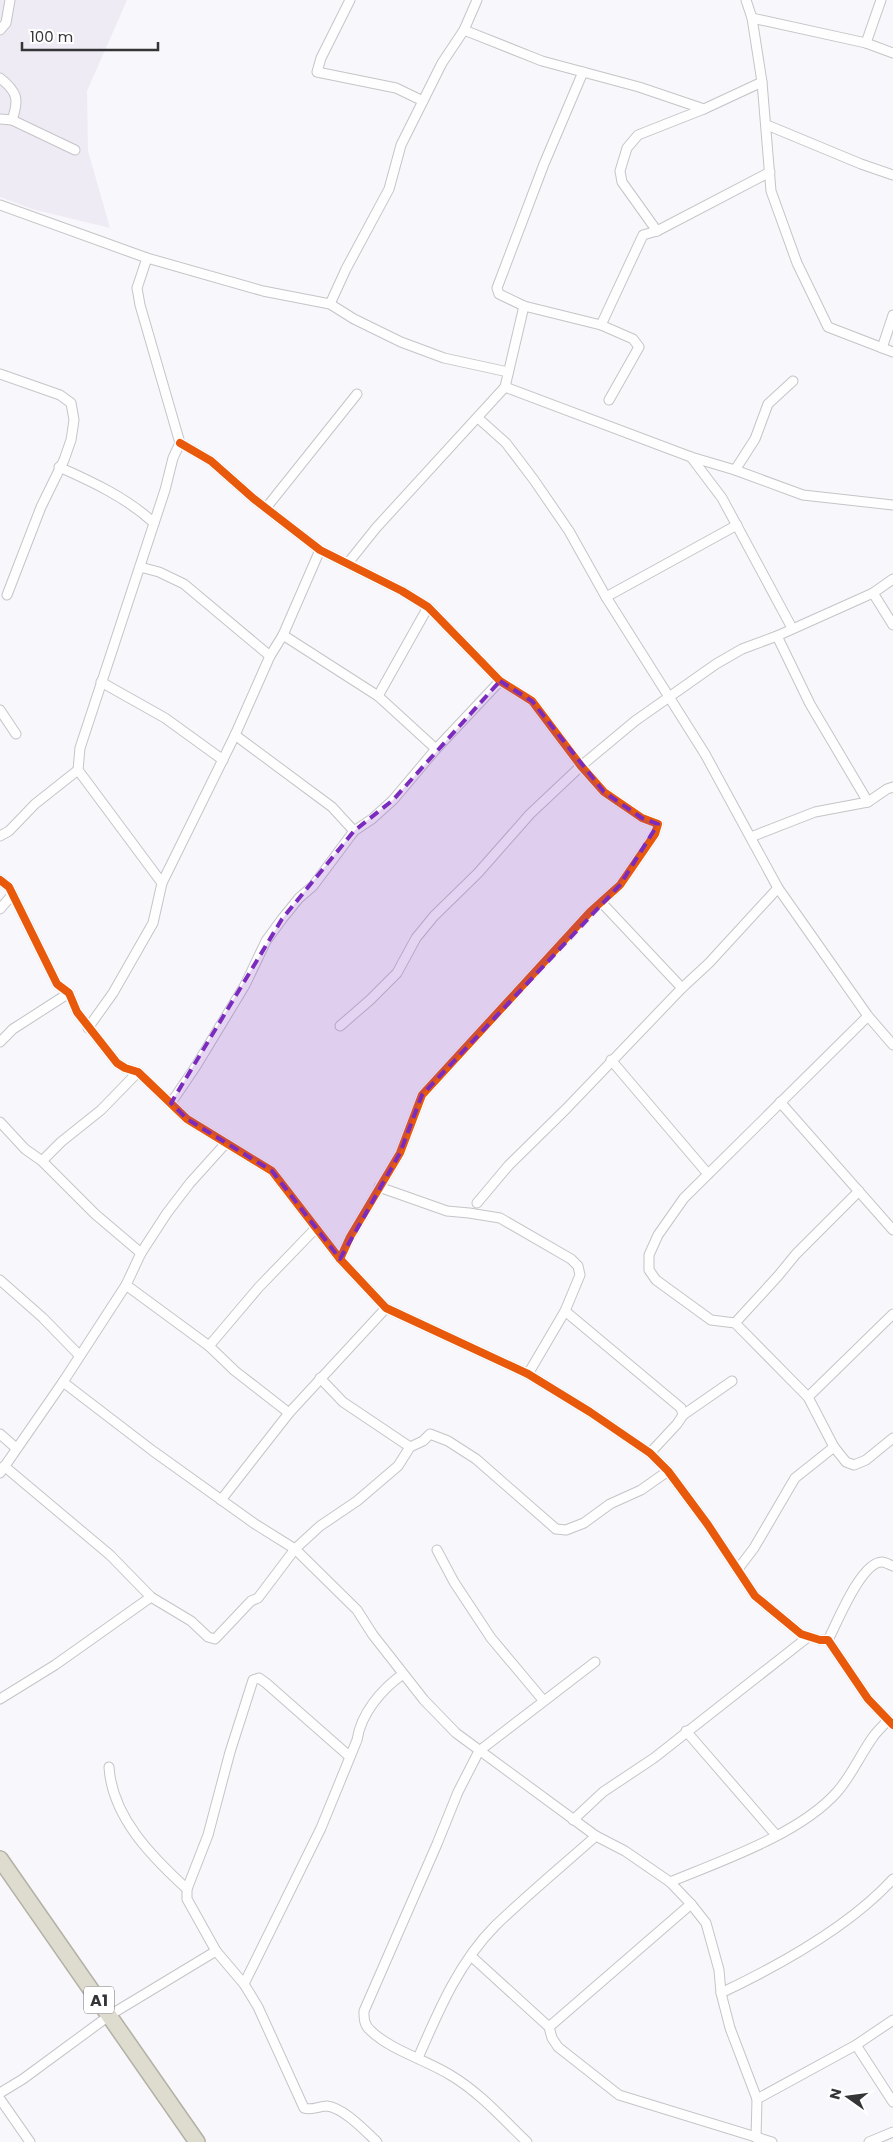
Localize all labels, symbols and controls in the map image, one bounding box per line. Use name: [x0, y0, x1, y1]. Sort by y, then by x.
scale bar: [22, 20, 159, 52]
text: 100 m: [30, 26, 73, 47]
road number: A1: [84, 1986, 114, 2014]
north arrow: [823, 2072, 873, 2122]
text: N: [824, 2086, 846, 2101]

